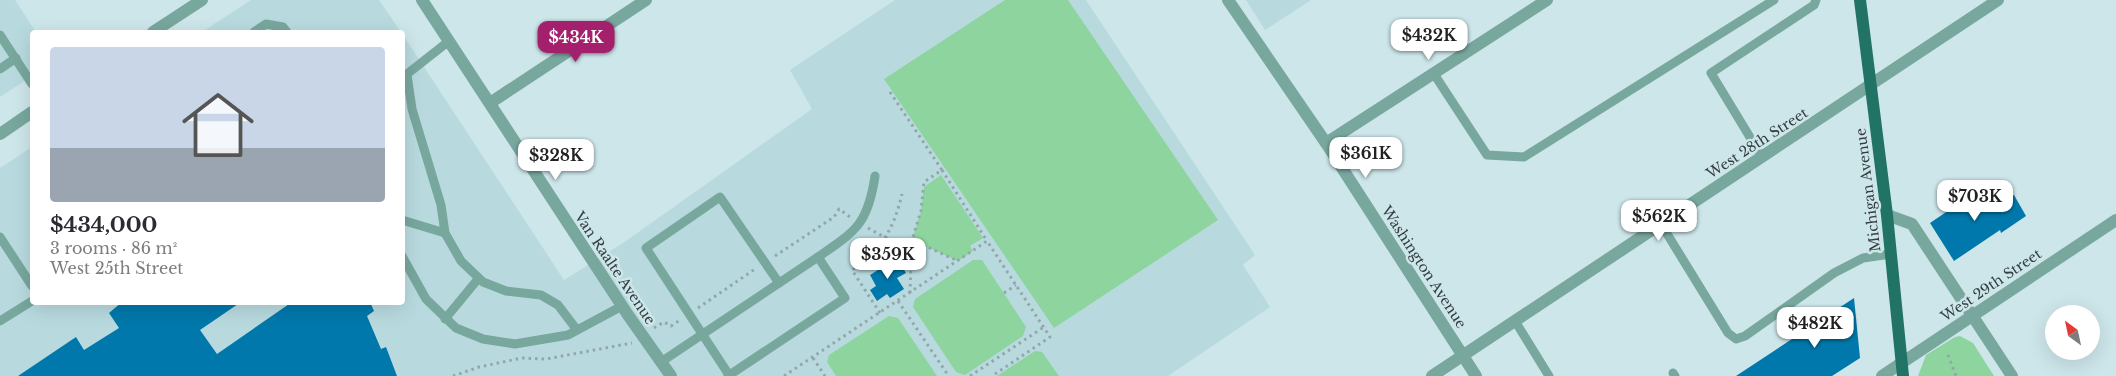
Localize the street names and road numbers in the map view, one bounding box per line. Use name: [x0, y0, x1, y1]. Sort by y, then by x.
street label: West 28th Street: [1702, 103, 1812, 183]
street label: Michigan Avenue: [1851, 127, 1885, 253]
street label: Washington Avenue: [1377, 201, 1470, 332]
street label: Van Raalte Avenue: [570, 207, 659, 328]
street label: West 29th Street: [1936, 244, 2045, 326]

